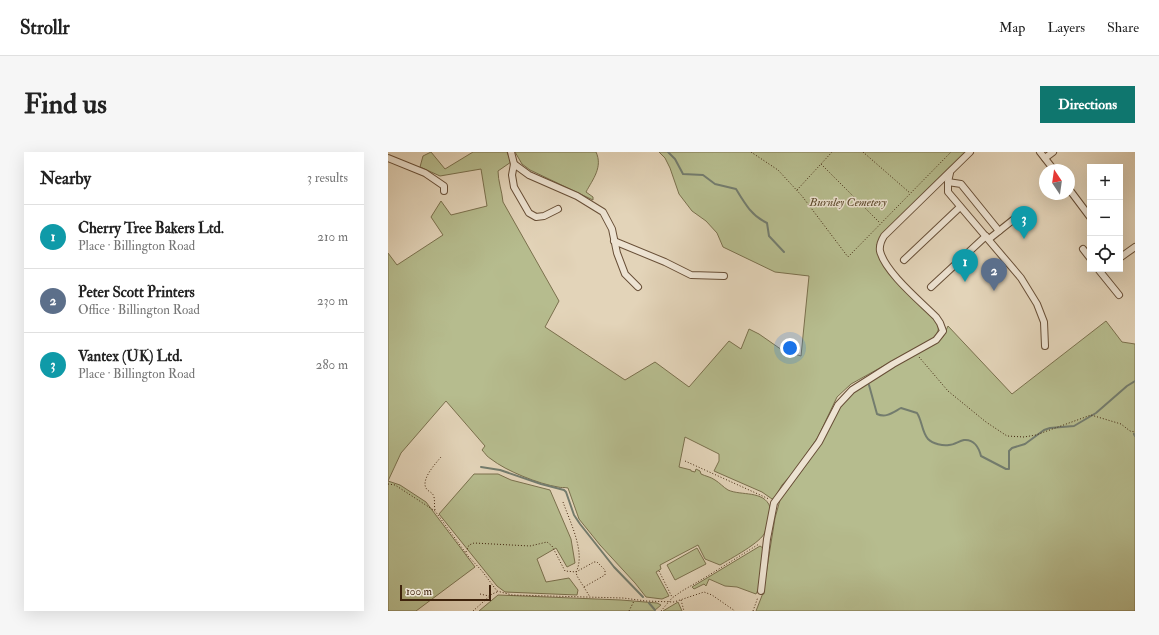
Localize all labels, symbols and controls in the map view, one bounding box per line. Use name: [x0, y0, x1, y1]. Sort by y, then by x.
text: Strollr: [20, 16, 70, 40]
text: Map: [999, 19, 1025, 36]
text: Layers: [1047, 19, 1085, 36]
text: Share: [1107, 19, 1139, 36]
button: Directions: [1040, 86, 1135, 123]
text: Find us: [24, 87, 107, 122]
north arrow: [1039, 164, 1075, 200]
map controls: [1087, 164, 1123, 272]
button: +: [1087, 164, 1123, 200]
text: Nearby: [40, 168, 91, 189]
text: 3 results: [307, 170, 348, 186]
park label: Burnley Cemetery: [808, 195, 888, 210]
button: −: [1087, 200, 1123, 236]
pin: 3: [1011, 206, 1037, 239]
text: Cherry Tree Bakers Ltd.: [78, 219, 224, 238]
text: 1: [51, 229, 55, 245]
text: 210 m: [317, 229, 348, 245]
button: locate: [1087, 236, 1123, 272]
text: Place · Billington Road: [78, 238, 195, 254]
pin: 1: [952, 249, 978, 282]
pin: 2: [981, 258, 1007, 291]
text: Peter Scott Printers: [78, 283, 195, 302]
text: 2: [50, 293, 56, 309]
text: 230 m: [317, 293, 348, 309]
text: Office · Billington Road: [78, 302, 200, 318]
your location: [780, 338, 800, 358]
text: Vantex (UK) Ltd.: [78, 347, 182, 366]
text: 3: [51, 357, 56, 373]
text: 280 m: [316, 357, 348, 373]
text: Place · Billington Road: [78, 366, 195, 382]
scale bar: [400, 583, 491, 602]
text: 100 m: [406, 585, 432, 598]

